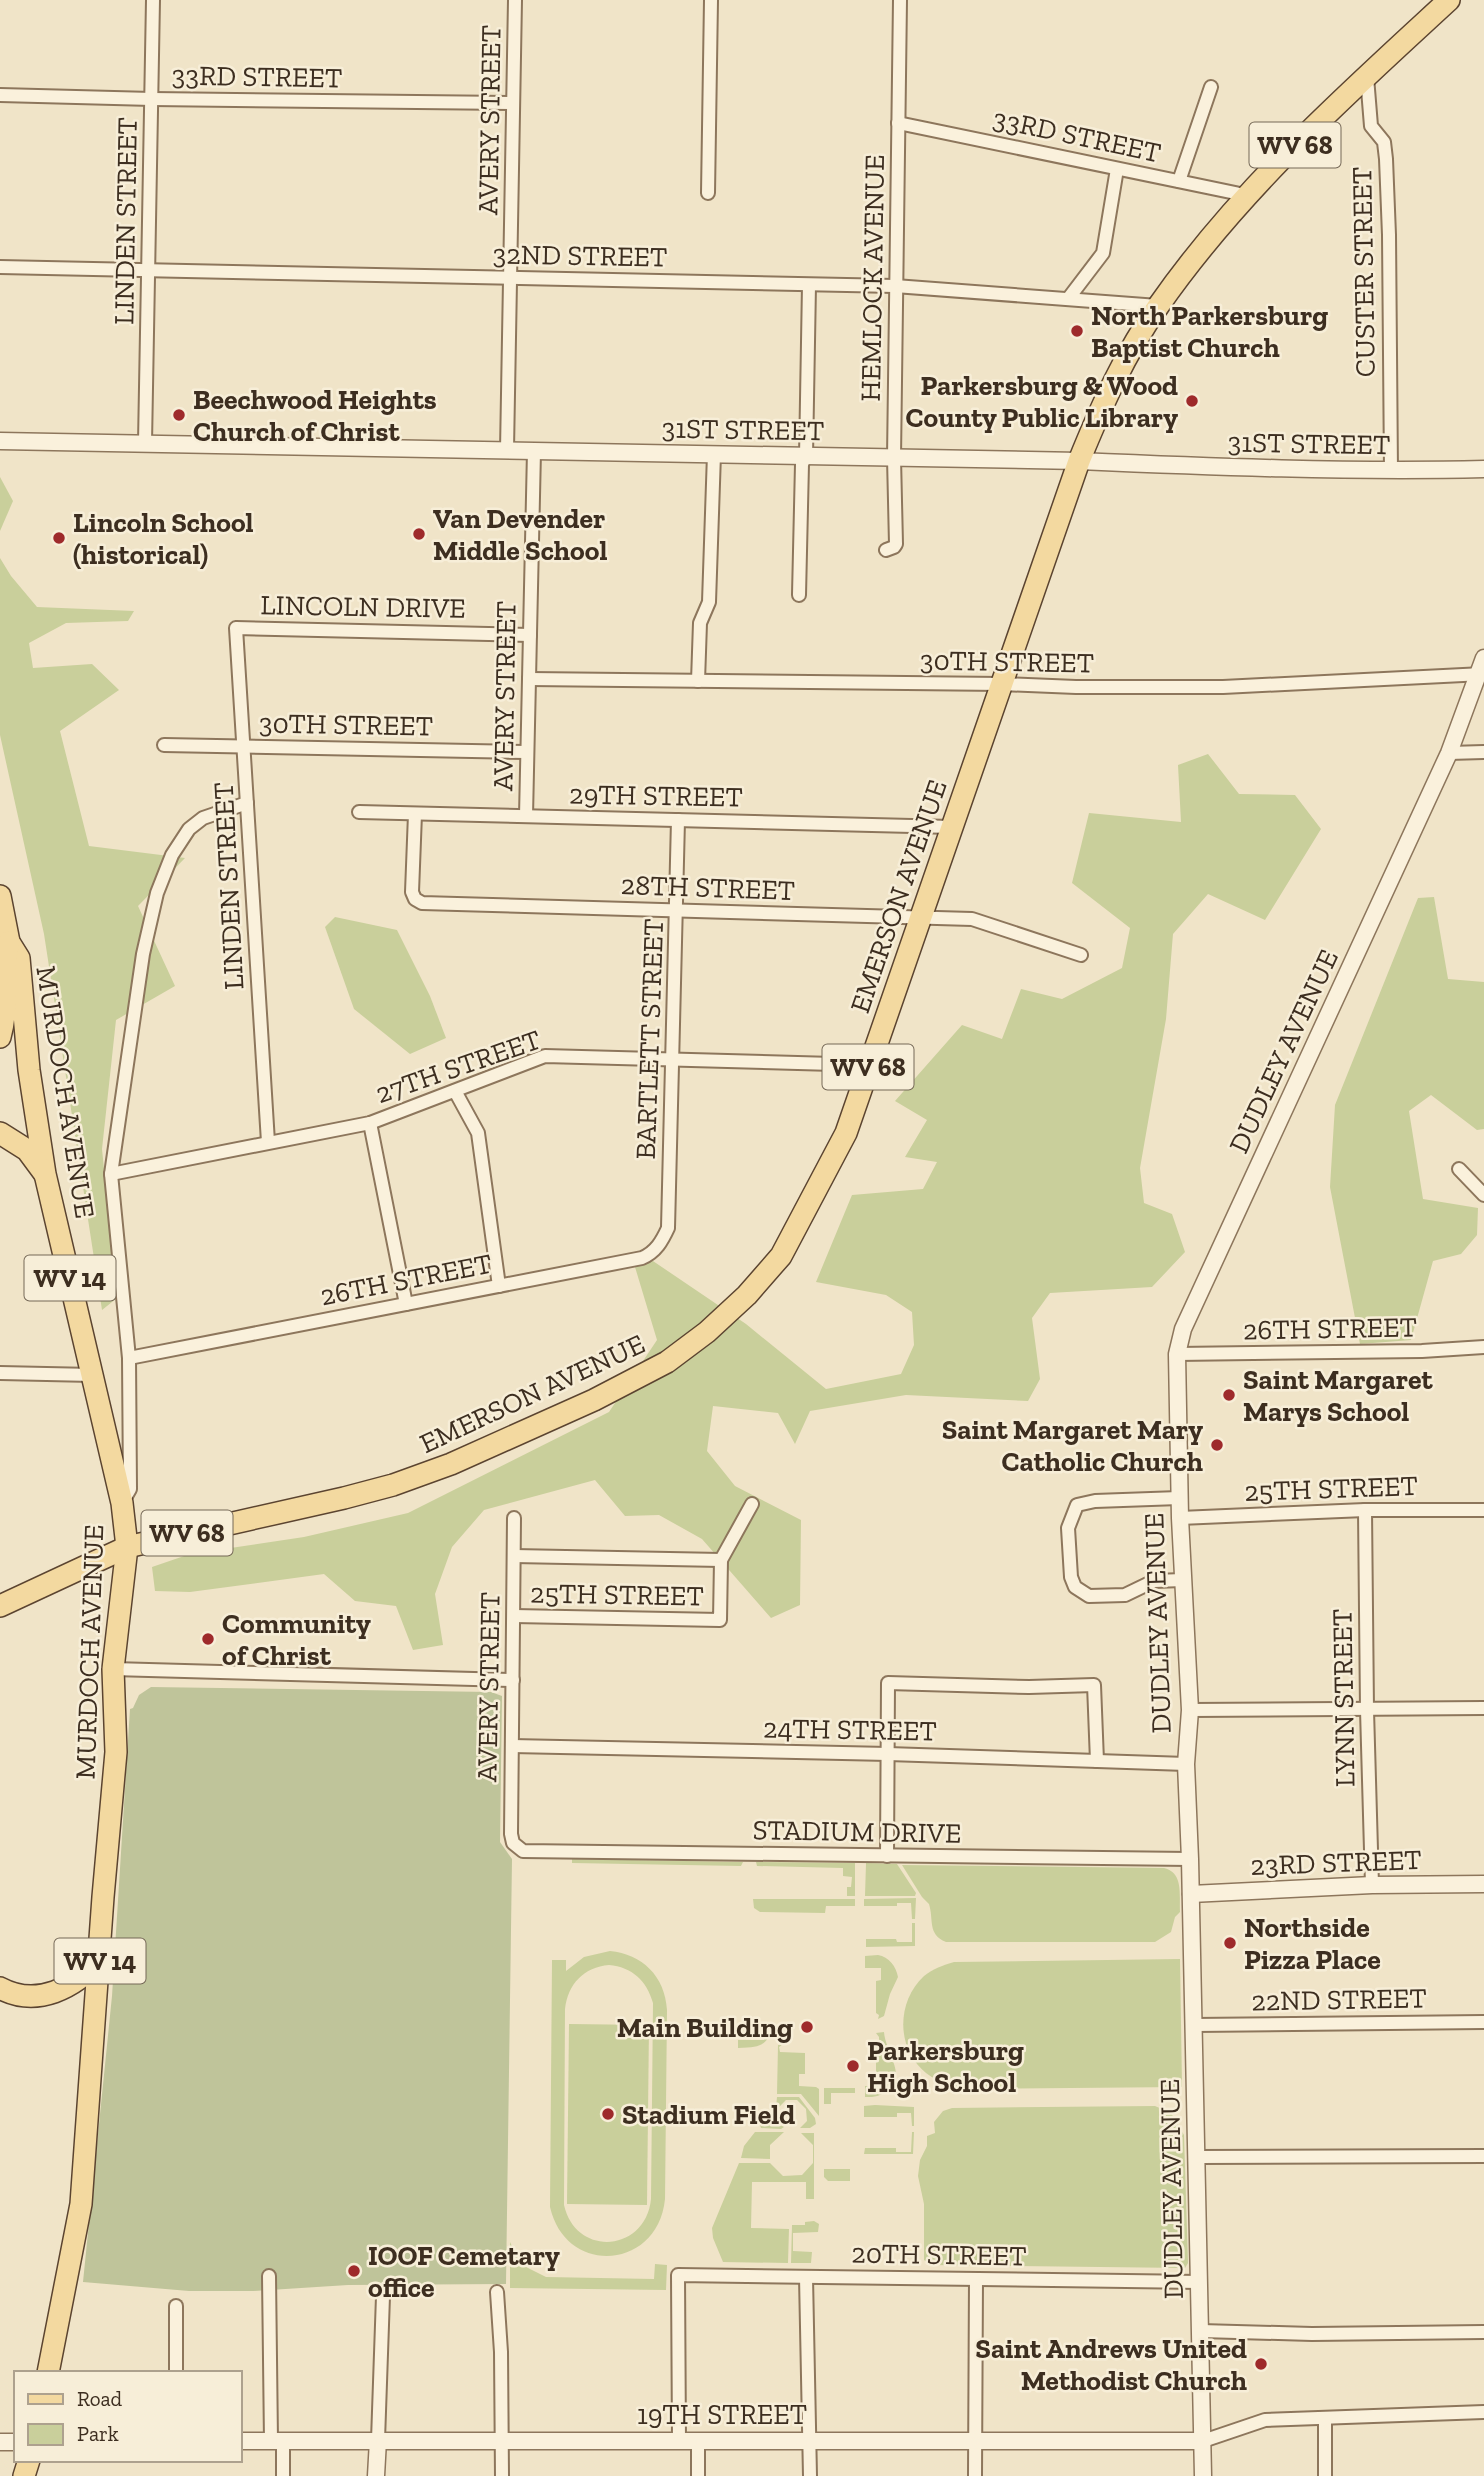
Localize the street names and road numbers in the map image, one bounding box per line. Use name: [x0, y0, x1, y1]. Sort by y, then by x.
street label: AVERY STREET: [471, 25, 508, 215]
street label: 33RD STREET: [171, 59, 343, 94]
street label: 33RD STREET: [990, 102, 1164, 169]
street label: LINDEN STREET: [107, 117, 144, 325]
road number: WV 68: [1250, 122, 1340, 168]
street label: HEMLOCK AVENUE: [854, 154, 891, 402]
street label: CUSTER STREET: [1345, 167, 1382, 377]
street label: 32ND STREET: [492, 237, 668, 274]
street label: 31ST STREET: [661, 412, 825, 447]
street label: 31ST STREET: [1227, 426, 1391, 461]
street label: LINCOLN DRIVE: [260, 588, 466, 625]
street label: AVERY STREET: [486, 601, 523, 791]
street label: 30TH STREET: [920, 643, 1094, 680]
street label: 30TH STREET: [259, 706, 433, 743]
street label: EMERSON AVENUE: [843, 775, 954, 1017]
street label: 29TH STREET: [569, 777, 743, 814]
street label: LINDEN STREET: [207, 781, 250, 991]
street label: 28TH STREET: [620, 868, 796, 907]
street label: BARTLETT STREET: [629, 918, 670, 1160]
street label: DUDLEY AVENUE: [1222, 944, 1345, 1158]
street label: MURDOCH AVENUE: [29, 964, 102, 1221]
street label: 27TH STREET: [371, 1023, 545, 1110]
road number: WV 68: [822, 1044, 914, 1090]
street label: 26TH STREET: [318, 1247, 495, 1312]
road number: WV 14: [24, 1256, 116, 1301]
street label: 26TH STREET: [1243, 1310, 1417, 1347]
street label: EMERSON AVENUE: [415, 1327, 650, 1460]
street label: 25TH STREET: [1244, 1469, 1418, 1508]
road number: WV 68: [142, 1510, 232, 1556]
street label: DUDLEY AVENUE: [1137, 1512, 1178, 1734]
street label: MURDOCH AVENUE: [69, 1524, 110, 1780]
street label: 25TH STREET: [530, 1576, 704, 1613]
street label: AVERY STREET: [470, 1592, 507, 1782]
street label: LYNN STREET: [1325, 1608, 1362, 1788]
street label: 24TH STREET: [763, 1711, 937, 1748]
street label: STADIUM DRIVE: [752, 1813, 962, 1850]
street label: 23RD STREET: [1250, 1843, 1422, 1882]
road number: WV 14: [55, 1938, 146, 1984]
street label: 22ND STREET: [1251, 1981, 1427, 2018]
street label: DUDLEY AVENUE: [1153, 2078, 1190, 2300]
street label: 20TH STREET: [851, 2236, 1027, 2273]
street label: 19TH STREET: [637, 2398, 807, 2431]

